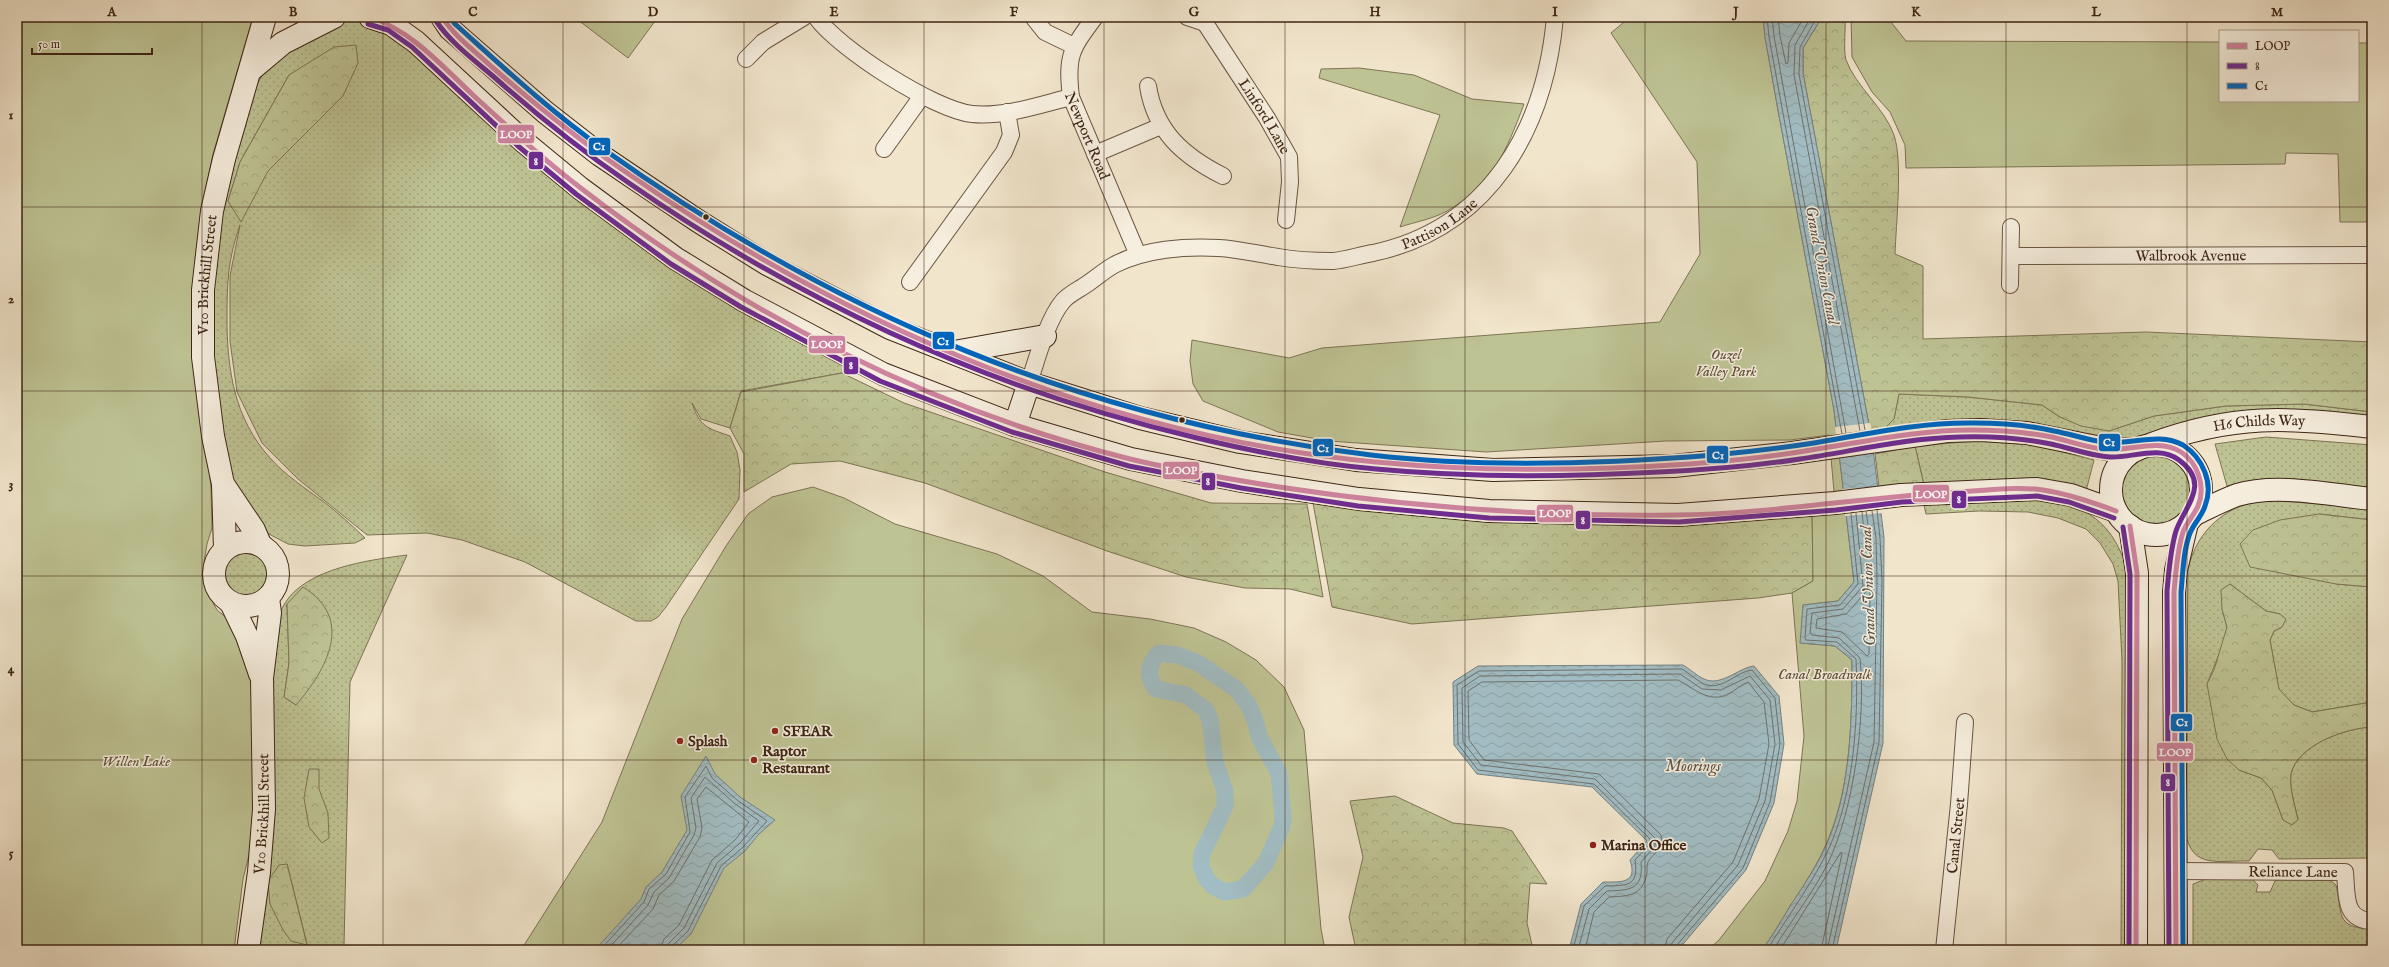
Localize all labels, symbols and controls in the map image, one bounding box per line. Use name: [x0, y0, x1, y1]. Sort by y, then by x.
text: A: [107, 4, 118, 21]
text: B: [289, 4, 298, 21]
text: C: [468, 4, 478, 21]
text: D: [648, 4, 659, 21]
text: E: [829, 4, 839, 21]
text: F: [1010, 4, 1019, 21]
text: G: [1189, 4, 1200, 21]
text: H: [1369, 4, 1381, 21]
text: I: [1552, 4, 1558, 21]
text: J: [1731, 4, 1739, 21]
text: K: [1911, 4, 1921, 21]
text: L: [2090, 4, 2101, 21]
text: M: [2271, 4, 2284, 21]
scale bar: [32, 30, 152, 56]
legend: [2219, 30, 2359, 102]
text: 50 m: [38, 37, 60, 52]
text: LOOP: [2255, 39, 2290, 54]
text: 8: [2255, 59, 2260, 74]
street label: Linford Lane: [1234, 75, 1294, 158]
text: C1: [2255, 79, 2268, 94]
street label: Newport Road: [1060, 89, 1114, 183]
text: 1: [9, 107, 14, 124]
line badge: LOOP: [497, 124, 535, 144]
text: LOOP: [499, 128, 533, 142]
line badge: C1: [588, 137, 611, 156]
text: C1: [593, 140, 605, 154]
line badge: 8: [528, 151, 544, 170]
text: 8: [534, 155, 538, 169]
street label: Pattison Lane: [1399, 194, 1482, 254]
water label: Grand Union Canal: [1800, 204, 1843, 328]
unlabelled marker: [701, 212, 711, 222]
street label: V10 Brickhill Street: [194, 214, 221, 336]
street label: Walbrook Avenue: [2136, 246, 2247, 266]
text: 2: [8, 291, 14, 308]
line badge: C1: [932, 331, 955, 350]
line badge: LOOP: [808, 335, 846, 354]
text: C1: [937, 335, 949, 349]
text: LOOP: [810, 338, 844, 352]
park label: Ouzel Valley Park: [1695, 345, 1757, 381]
line badge: 8: [843, 356, 859, 375]
text: 8: [849, 359, 853, 373]
street label: H6 Childs Way: [2212, 411, 2306, 436]
unlabelled marker: [1177, 415, 1187, 425]
line badge: C1: [2098, 433, 2121, 452]
text: C1: [2103, 436, 2115, 450]
line badge: C1: [1312, 438, 1334, 457]
text: C1: [1317, 442, 1329, 456]
line badge: C1: [1706, 445, 1729, 464]
text: C1: [1712, 449, 1724, 463]
line badge: LOOP: [1162, 461, 1200, 480]
text: LOOP: [1164, 464, 1198, 478]
line badge: 8: [1201, 472, 1216, 491]
text: 8: [1206, 475, 1210, 489]
text: 3: [9, 476, 14, 493]
line badge: LOOP: [1912, 484, 1950, 503]
text: LOOP: [1914, 488, 1948, 502]
line badge: 8: [1951, 490, 1967, 509]
text: 8: [1957, 493, 1961, 507]
line badge: LOOP: [1536, 504, 1574, 523]
text: LOOP: [1538, 507, 1572, 521]
line badge: 8: [1575, 510, 1591, 530]
text: 8: [1581, 514, 1585, 528]
water label: Grand Union Canal: [1857, 524, 1881, 646]
text: 4: [8, 661, 15, 678]
park label: Canal Broadwalk: [1778, 665, 1872, 684]
line badge: C1: [2170, 713, 2193, 732]
text: C1: [2176, 716, 2188, 730]
place label: SFEAR: [783, 722, 834, 741]
marker: SFEAR: [770, 726, 780, 736]
place label: Splash: [688, 732, 729, 751]
marker: Splash: [675, 736, 685, 746]
place label: Raptor Restaurant: [762, 742, 831, 778]
line badge: LOOP: [2156, 742, 2194, 762]
text: LOOP: [2158, 746, 2192, 760]
park label: Willen Lake: [102, 752, 170, 771]
street label: V10 Brickhill Street: [250, 753, 274, 876]
marker: Raptor Restaurant: [749, 755, 759, 765]
water label: Moorings: [1665, 757, 1721, 777]
line badge: 8: [2160, 773, 2176, 792]
text: 8: [2166, 776, 2170, 790]
street label: Canal Street: [1943, 797, 1969, 875]
place label: Marina Office: [1601, 836, 1686, 855]
marker: Marina Office: [1588, 840, 1598, 850]
text: 5: [9, 845, 14, 862]
street label: Reliance Lane: [2248, 862, 2338, 882]

